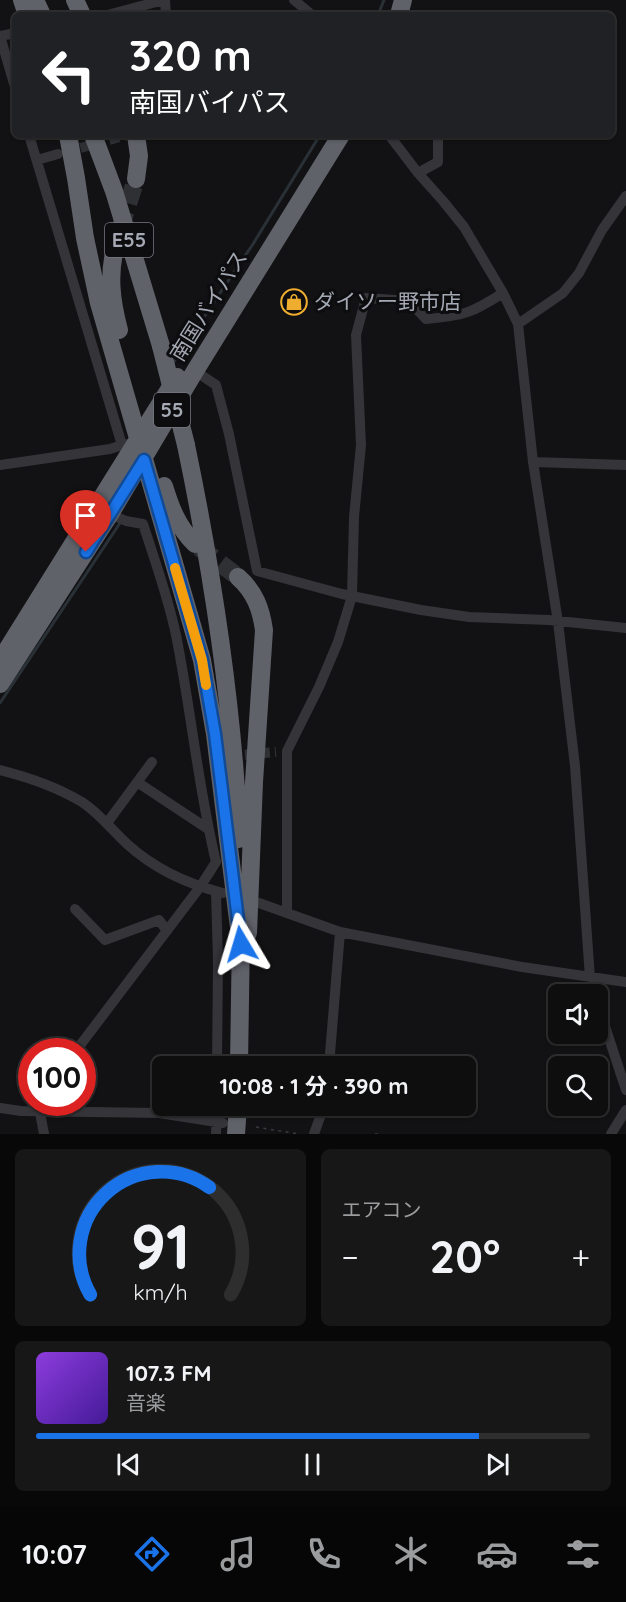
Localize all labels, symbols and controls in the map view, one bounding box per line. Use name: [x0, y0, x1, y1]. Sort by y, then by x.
text: 320 m: [129, 29, 252, 82]
icon: left: [30, 36, 108, 114]
text: 南国バイパス: [129, 85, 290, 119]
road number: E55: [105, 223, 153, 257]
street label: 南国バイパス: [164, 245, 252, 366]
shop icon: ダイソー野市店: [279, 287, 309, 317]
place label: ダイソー野市店: [314, 288, 461, 314]
road number: 55: [154, 393, 190, 427]
pin: [60, 490, 111, 552]
icon: arrive: [69, 499, 102, 532]
position arrow: [209, 912, 273, 976]
map controls: [548, 984, 608, 1116]
button: sound: [548, 984, 608, 1044]
speed limit sign: 100: [18, 1038, 96, 1116]
button: search: [548, 1056, 608, 1116]
text: 10:08 · 1 分 · 390 m: [219, 1072, 409, 1100]
text: エアコン: [342, 1197, 422, 1222]
text: 91: [130, 1207, 190, 1285]
text: 20°: [430, 1228, 500, 1284]
text: −: [342, 1236, 359, 1277]
text: +: [571, 1236, 590, 1277]
text: km/h: [133, 1279, 187, 1305]
text: 107.3 FM: [126, 1359, 212, 1387]
text: 音楽: [126, 1390, 166, 1415]
icon: previous: [112, 1448, 145, 1481]
icon: pause: [296, 1448, 329, 1481]
icon: next: [481, 1448, 514, 1481]
icon: directions: [131, 1533, 173, 1575]
icon: music: [217, 1533, 259, 1575]
icon: phone: [303, 1533, 345, 1575]
icon: climate: [390, 1533, 432, 1575]
icon: car: [476, 1533, 518, 1575]
icon: filters: [562, 1533, 604, 1575]
text: 10:07: [22, 1537, 87, 1571]

